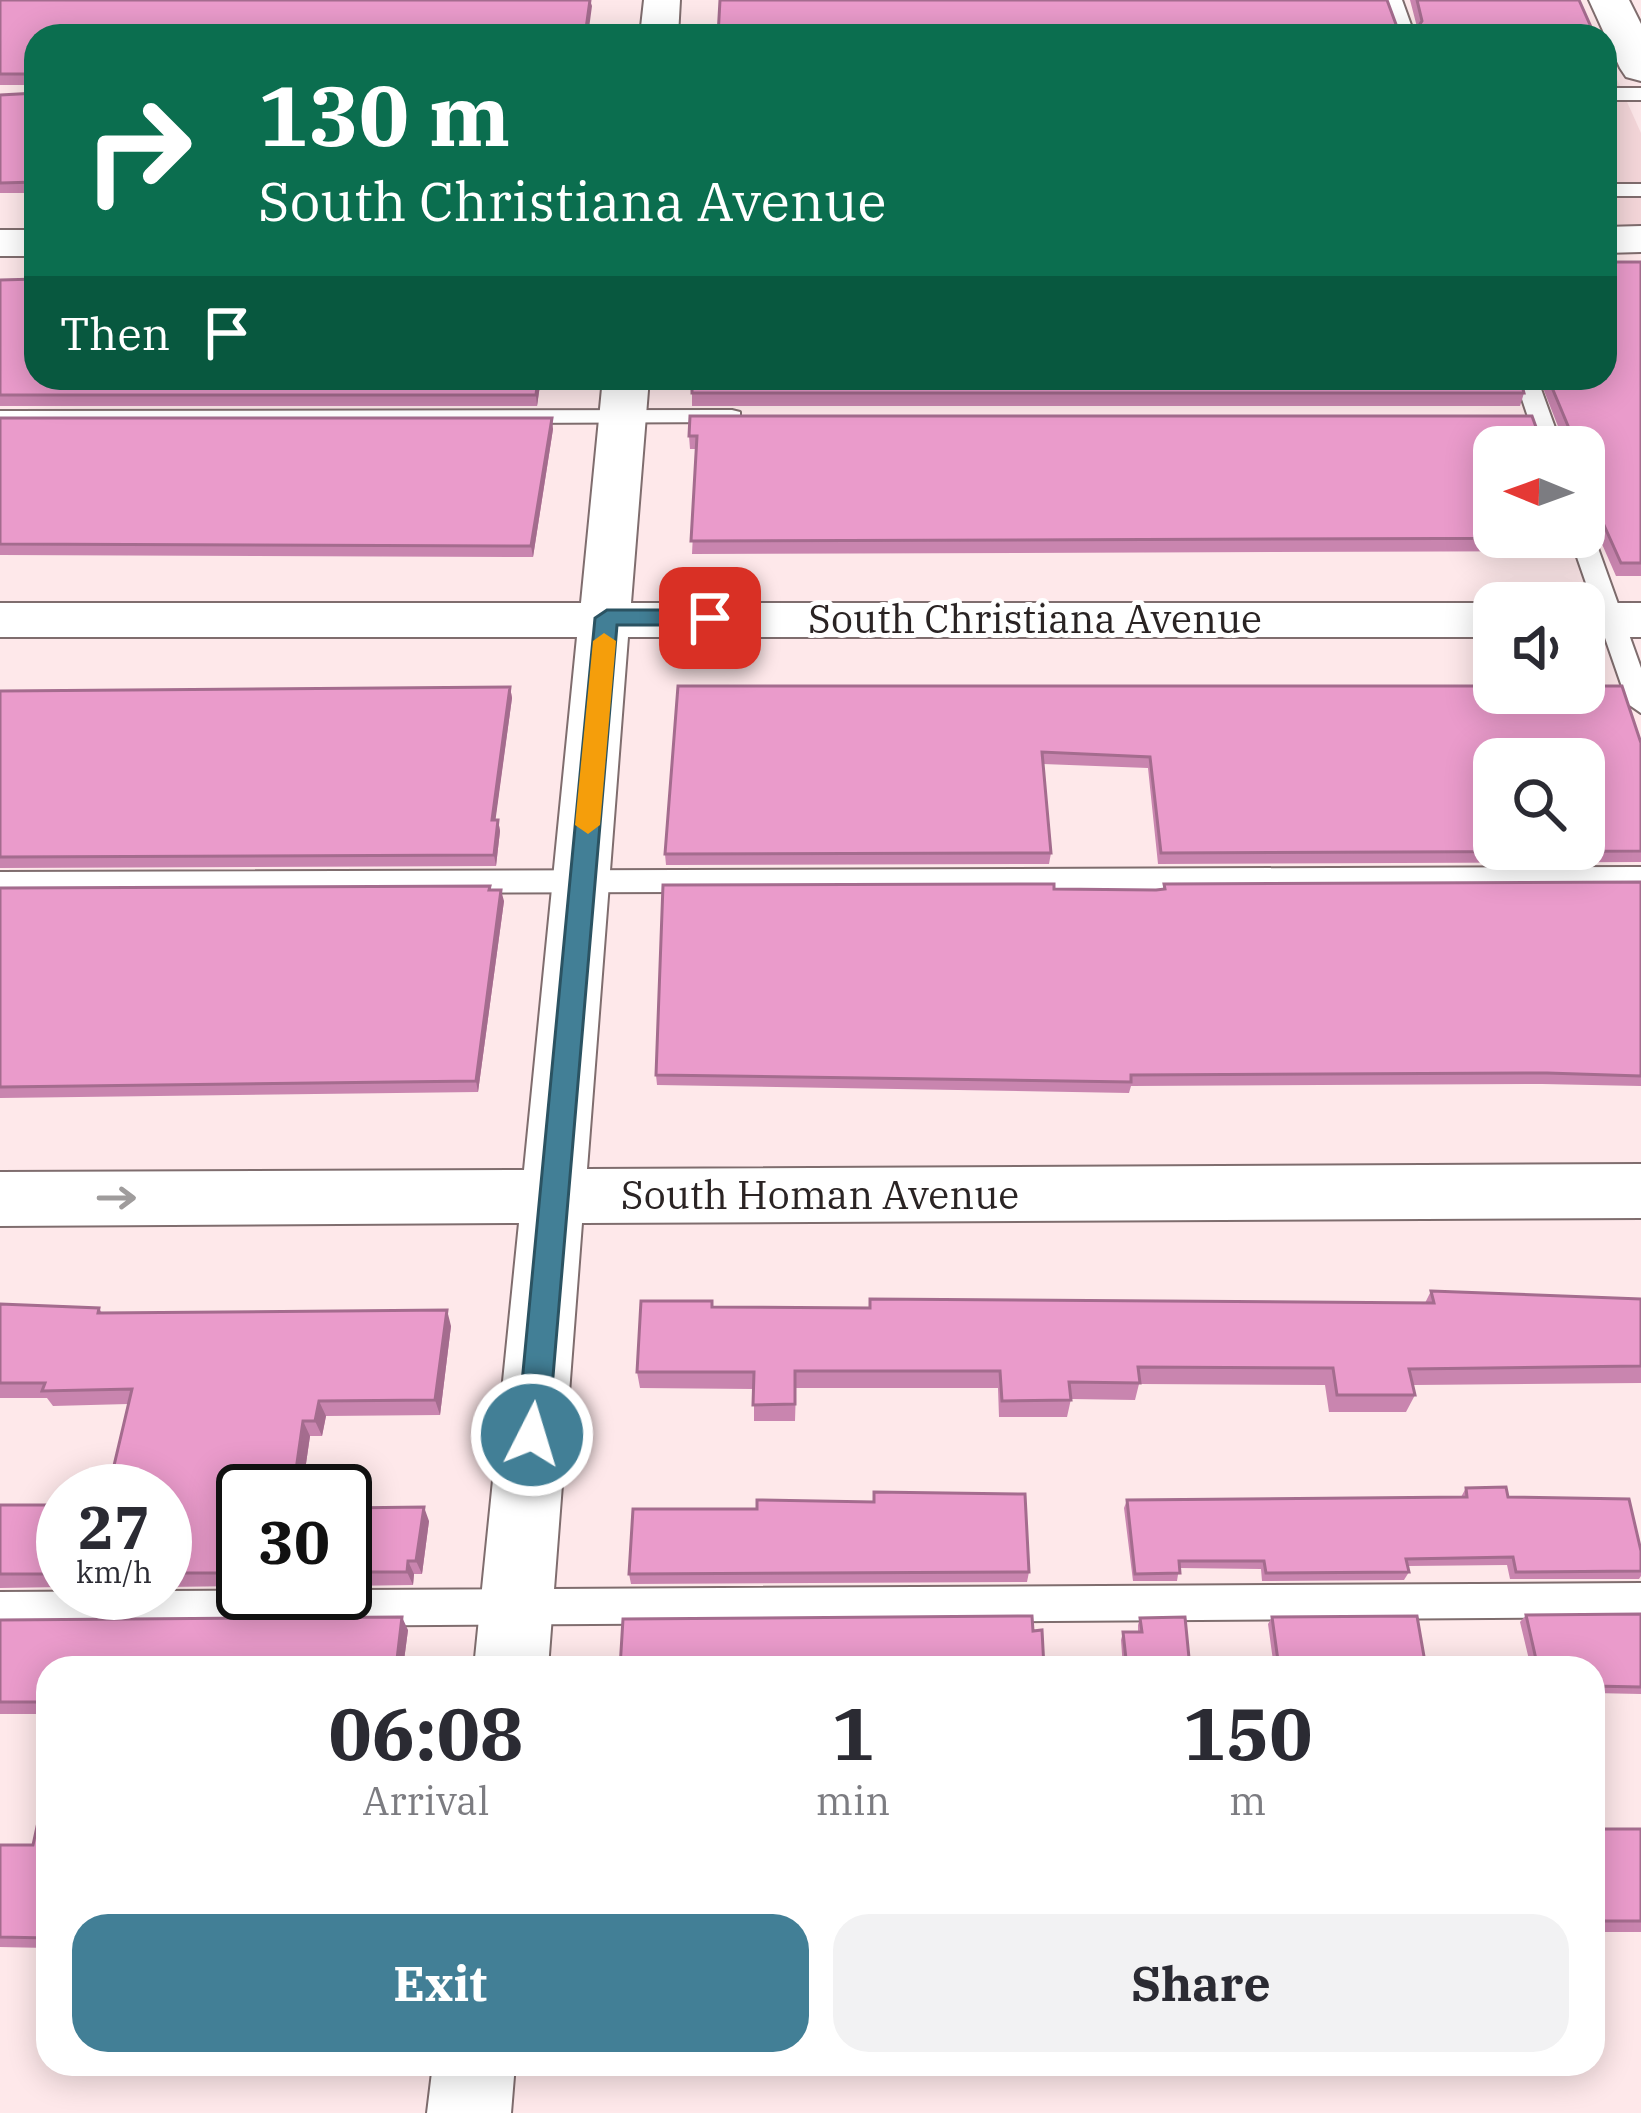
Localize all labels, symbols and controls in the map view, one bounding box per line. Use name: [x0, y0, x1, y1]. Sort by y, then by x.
text: 130 m: [258, 60, 510, 169]
icon: right: [60, 72, 216, 228]
text: South Christiana Avenue: [258, 166, 886, 236]
icon: arrive: [194, 300, 260, 366]
text: Then: [60, 304, 170, 362]
north arrow: [1473, 426, 1605, 558]
map controls: [1473, 426, 1605, 870]
pin: [659, 567, 761, 669]
button: sound: [1473, 582, 1605, 714]
icon: arrive: [677, 585, 743, 651]
street label: South Christiana Avenue: [808, 593, 1262, 644]
button: search: [1473, 738, 1605, 870]
street label: South Homan Avenue: [621, 1169, 1019, 1220]
one-way arrow: [97, 1187, 136, 1209]
position arrow: [469, 1372, 595, 1498]
speed limit sign: 30: [216, 1464, 372, 1620]
text: 27: [78, 1487, 150, 1566]
text: km/h: [76, 1552, 152, 1591]
text: 06:08: [329, 1686, 523, 1780]
text: 1: [831, 1686, 875, 1780]
text: 150: [1183, 1686, 1312, 1780]
text: Arrival: [362, 1775, 489, 1826]
text: min: [816, 1775, 890, 1826]
text: m: [1229, 1775, 1266, 1826]
button: Exit: [72, 1914, 809, 2052]
button: Share: [833, 1914, 1569, 2052]

